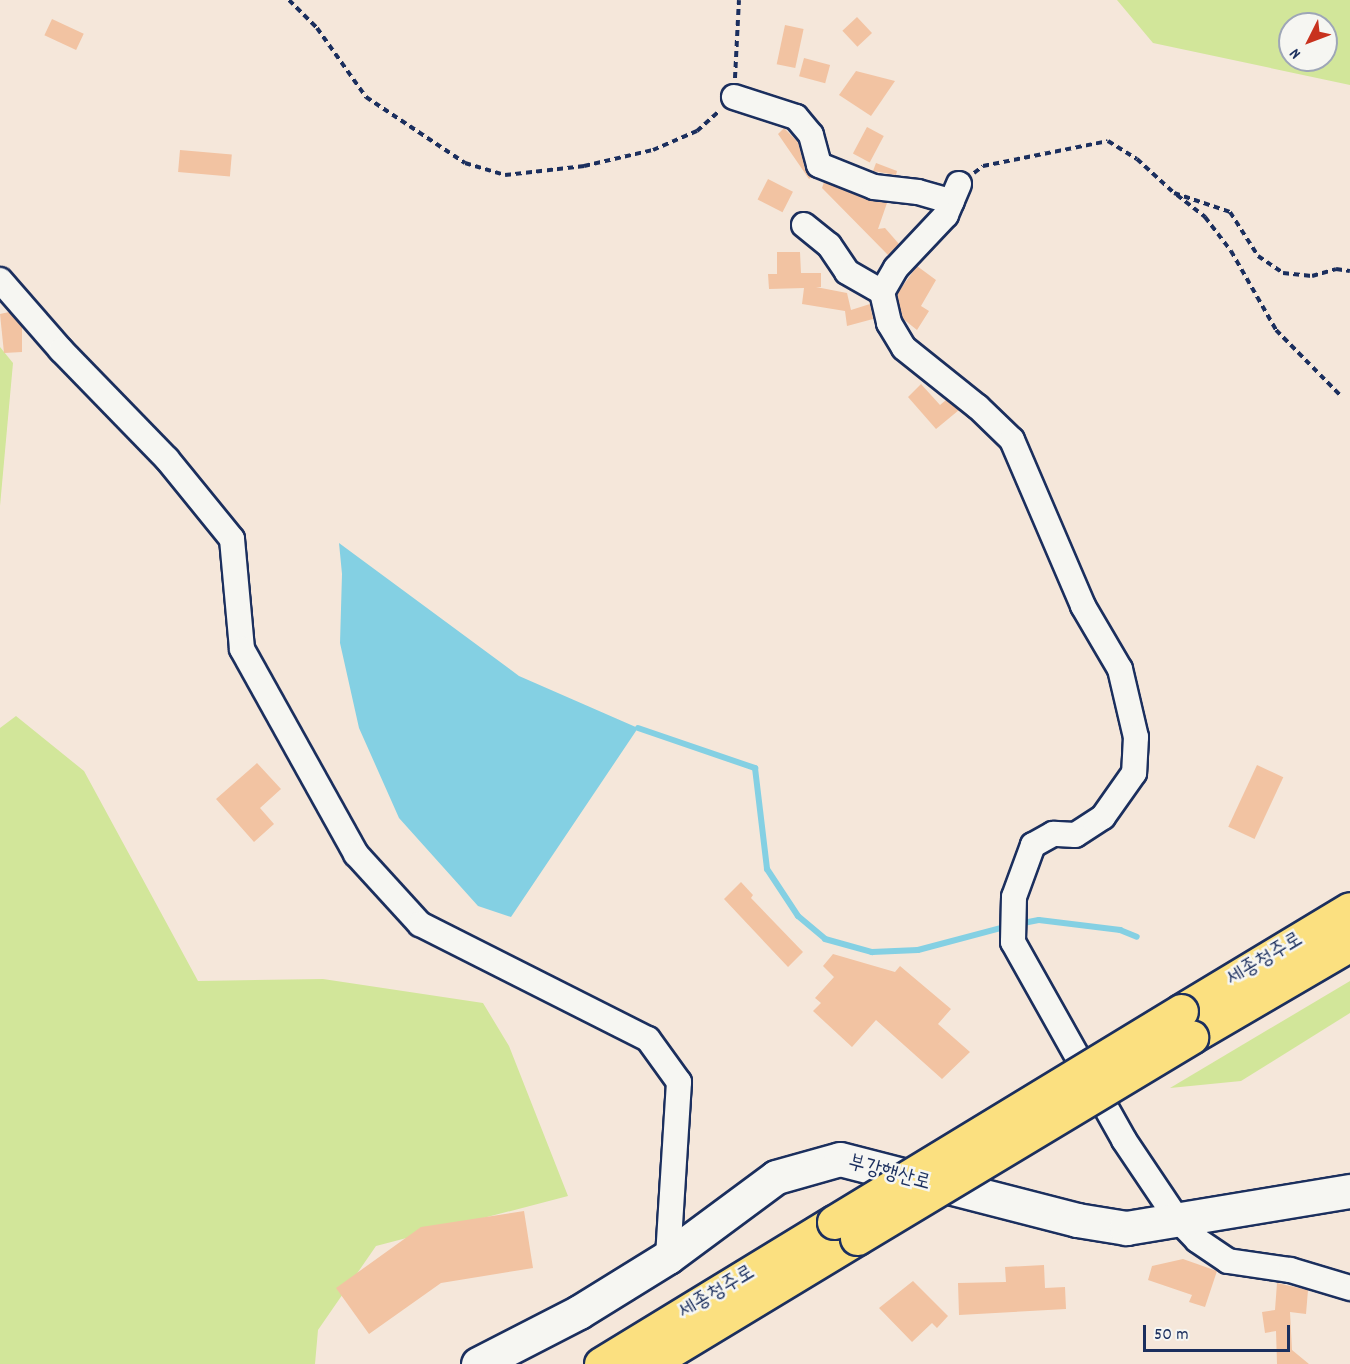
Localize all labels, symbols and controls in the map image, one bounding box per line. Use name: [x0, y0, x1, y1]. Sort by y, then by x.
north arrow: [1278, 12, 1338, 72]
text: N: [1285, 42, 1307, 64]
street label: 세종청주로: [1222, 927, 1308, 993]
street label: 부강행산로: [845, 1151, 933, 1197]
street label: 세종청주로: [674, 1260, 760, 1326]
scale bar: [1146, 1313, 1293, 1351]
text: 50 m: [1154, 1323, 1189, 1348]

